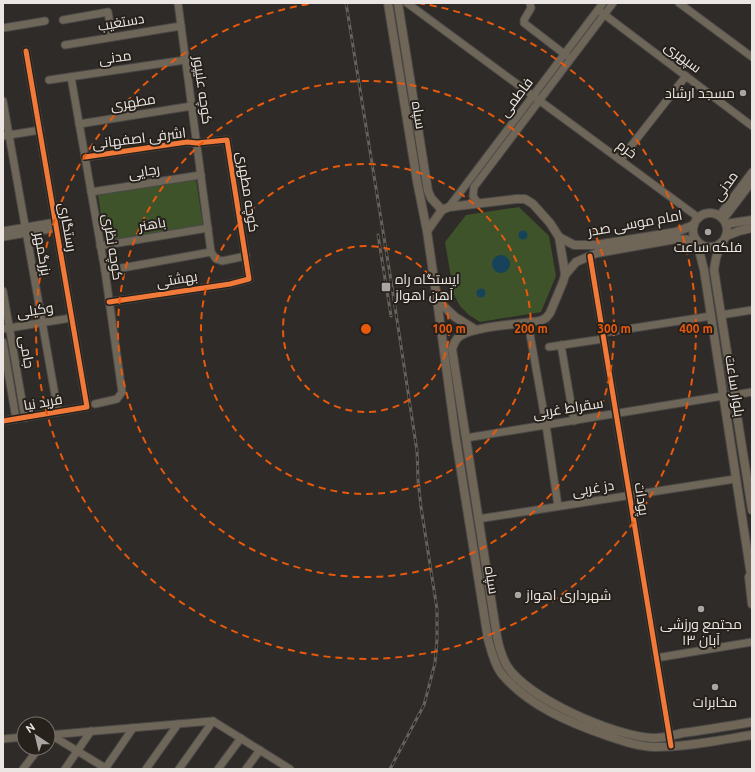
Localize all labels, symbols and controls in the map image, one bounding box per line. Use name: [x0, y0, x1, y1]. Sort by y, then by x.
street label: دستغیب: [97, 10, 145, 34]
street label: سپهری: [660, 38, 704, 78]
street label: مدنی: [98, 47, 132, 67]
street label: کوچه علیپور: [188, 54, 216, 125]
street label: فاطمی: [496, 74, 536, 120]
place label: مسجد ارشاد: [665, 85, 735, 101]
marker: مسجد ارشاد: [738, 88, 748, 98]
street label: مطهری: [109, 91, 157, 113]
street label: سپاه: [407, 100, 429, 130]
street label: اشرفی اصفهانی: [91, 124, 187, 152]
street label: خرم: [613, 136, 640, 163]
street label: کوچه مطهری: [232, 151, 262, 234]
street label: رجایی: [127, 161, 161, 181]
street label: مدنی: [709, 168, 741, 204]
street label: رستگاری: [56, 201, 80, 253]
street label: امام موسی صدر: [585, 207, 684, 241]
street label: کوچه نظری: [98, 213, 126, 282]
street label: باهنر: [136, 214, 167, 234]
marker: فلکه ساعت: [703, 227, 713, 237]
street label: بزرگمهر: [31, 230, 55, 277]
place label: فلکه ساعت: [674, 239, 742, 255]
street label: بهشتی: [155, 268, 199, 290]
place label: ایستگاه راه آهن اهواز: [394, 271, 460, 303]
marker: ایستگاه راه آهن اهواز: [380, 281, 392, 293]
street label: وکیلی: [15, 299, 55, 321]
centre of rings: [359, 322, 373, 336]
text: 100 m: [432, 322, 466, 335]
text: 200 m: [514, 322, 548, 335]
text: 300 m: [597, 322, 631, 335]
text: 400 m: [679, 322, 713, 335]
street label: جامی: [16, 334, 38, 370]
street label: بلوار ساعت: [722, 354, 748, 418]
street label: فرید نیا: [22, 391, 64, 413]
street label: سقراط غربی: [532, 395, 604, 421]
street label: دز غربی: [571, 477, 615, 499]
street label: پودات: [630, 481, 653, 517]
street label: سپاه: [480, 565, 502, 595]
place label: شهرداری اهواز: [525, 587, 611, 603]
marker: شهرداری اهواز: [513, 590, 523, 600]
marker: مجتمع ورزشی ۱۳ آبان: [696, 604, 706, 614]
place label: مجتمع ورزشی ۱۳ آبان: [660, 616, 742, 648]
marker: مخابرات: [710, 682, 720, 692]
place label: مخابرات: [693, 694, 737, 710]
north arrow: [16, 716, 56, 756]
text: N: [23, 721, 37, 735]

